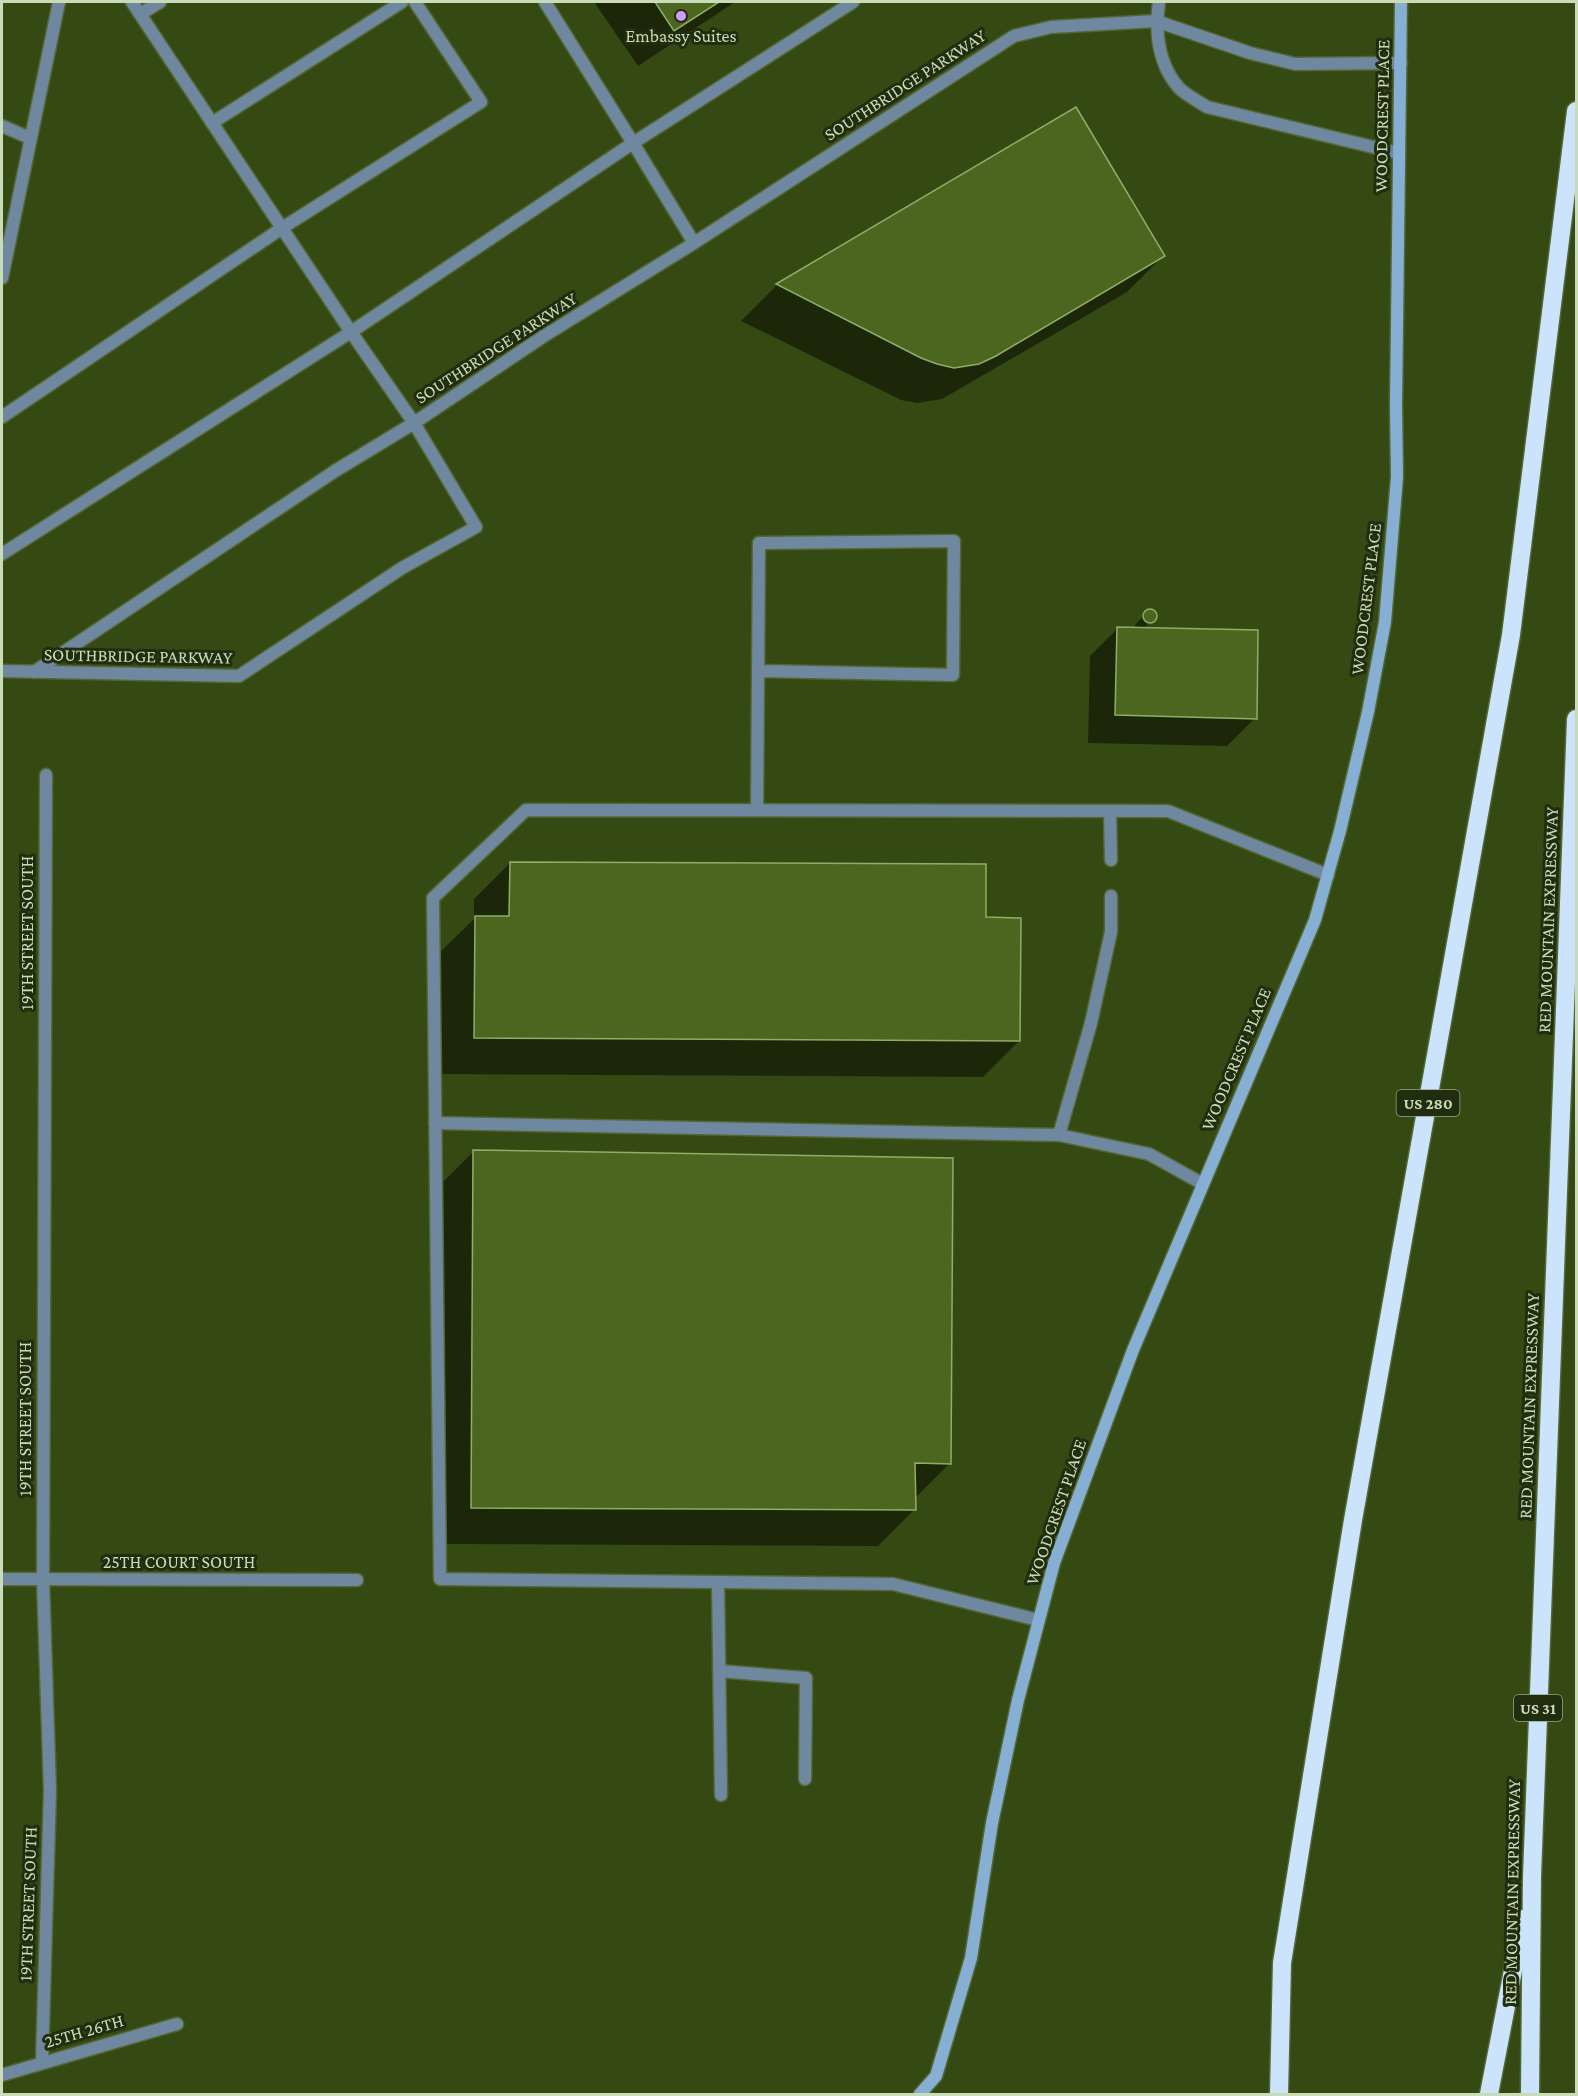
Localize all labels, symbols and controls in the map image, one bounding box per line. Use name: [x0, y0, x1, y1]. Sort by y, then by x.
marker: Embassy Suites: [674, 9, 688, 23]
street label: SOUTHBRIDGE PARKWAY: [821, 25, 990, 145]
place label: Embassy Suites: [625, 26, 737, 46]
street label: WOODCREST PLACE: [1371, 39, 1393, 193]
street label: SOUTHBRIDGE PARKWAY: [412, 288, 581, 408]
street label: WOODCREST PLACE: [1347, 522, 1385, 676]
street label: SOUTHBRIDGE PARKWAY: [44, 644, 233, 668]
street label: RED MOUNTAIN EXPRESSWAY: [1534, 806, 1562, 1033]
street label: 19TH STREET SOUTH: [17, 855, 37, 1010]
street label: WOODCREST PLACE: [1197, 985, 1275, 1133]
road number: US 280: [1396, 1090, 1460, 1116]
street label: RED MOUNTAIN EXPRESSWAY: [1515, 1292, 1543, 1519]
street label: 19TH STREET SOUTH: [15, 1341, 35, 1496]
street label: WOODCREST PLACE: [1022, 1436, 1090, 1587]
street label: 25TH COURT SOUTH: [103, 1552, 255, 1572]
road number: US 31: [1514, 1695, 1562, 1721]
street label: RED MOUNTAIN EXPRESSWAY: [1500, 1778, 1524, 2005]
street label: 19TH STREET SOUTH: [15, 1826, 41, 1982]
street label: 25TH 26TH: [42, 2010, 126, 2052]

